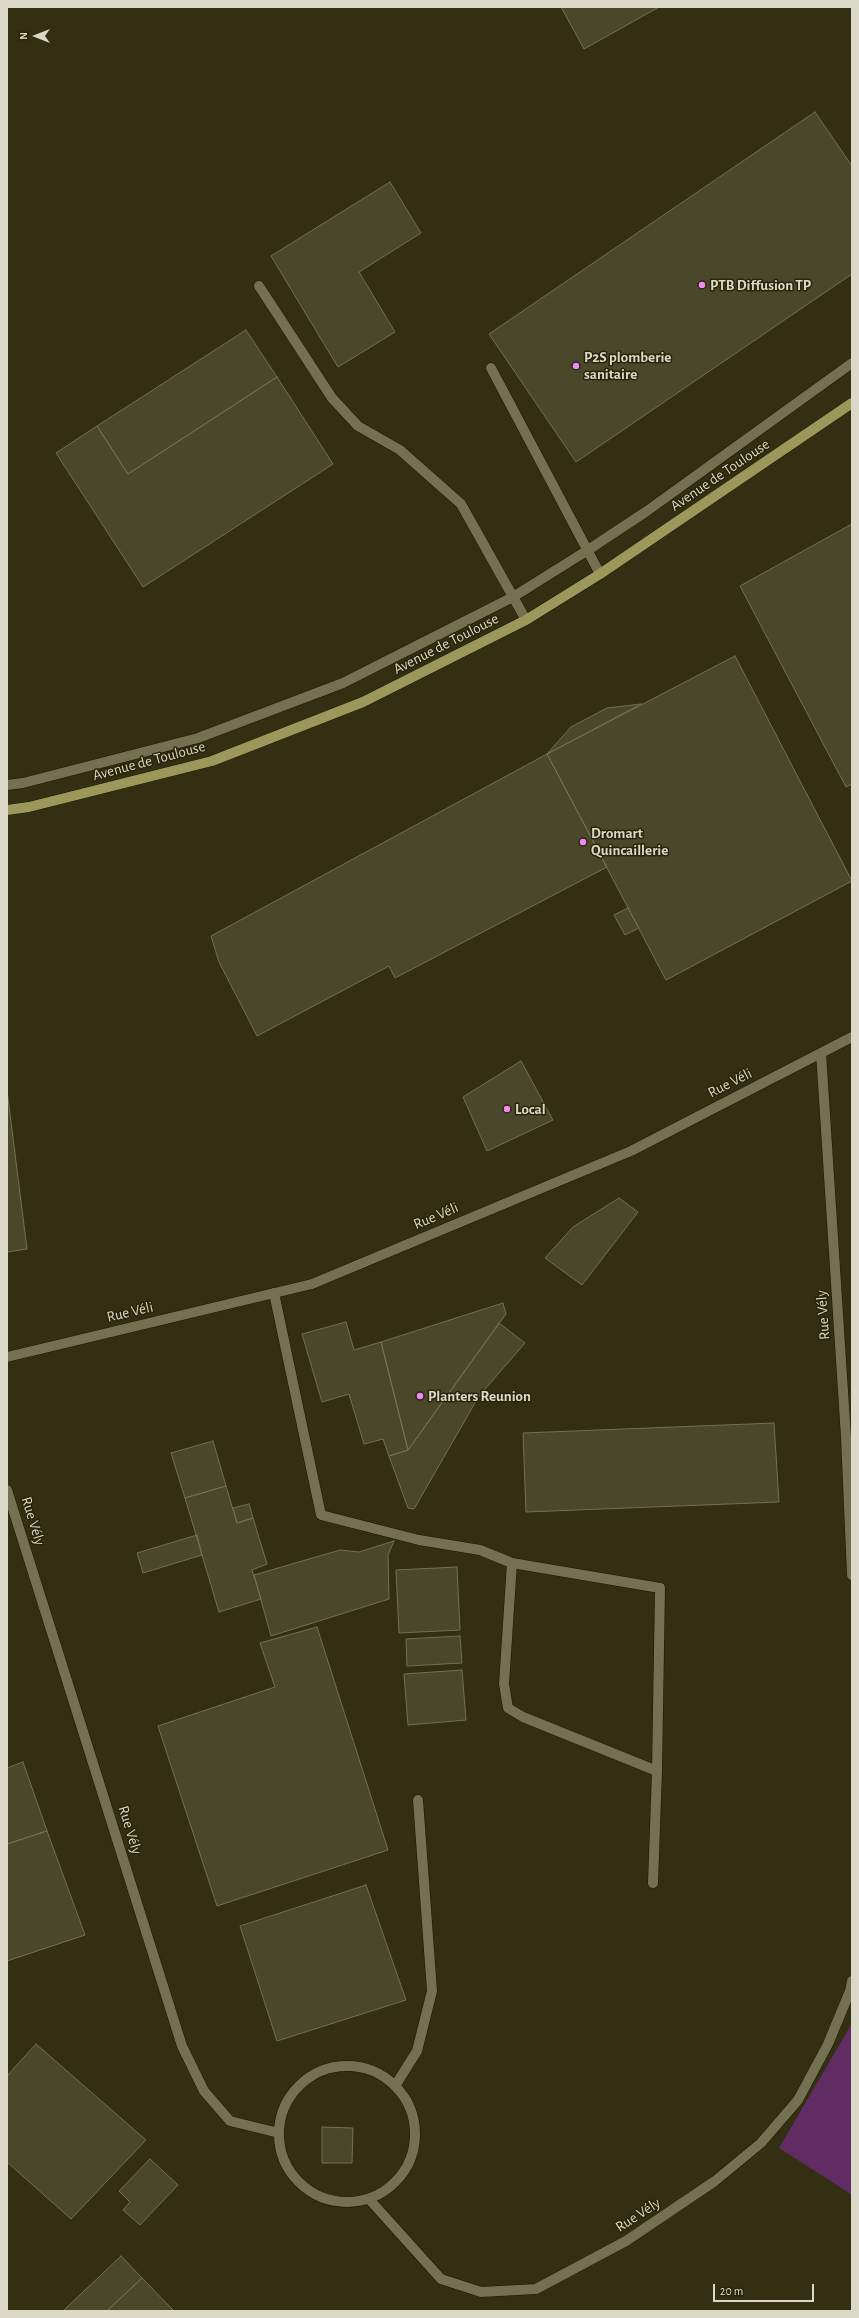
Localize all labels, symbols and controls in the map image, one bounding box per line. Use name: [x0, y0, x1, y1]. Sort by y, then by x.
north arrow: [16, 16, 56, 56]
text: N: [18, 32, 29, 40]
place label: PTB Diffusion TP: [710, 276, 811, 294]
marker: PTB Diffusion TP: [697, 280, 707, 290]
place label: P2S plomberie sanitaire: [584, 348, 671, 383]
marker: P2S plomberie sanitaire: [571, 361, 581, 371]
street label: Avenue de Toulouse: [667, 435, 773, 515]
street label: Avenue de Toulouse: [390, 610, 502, 678]
street label: Avenue de Toulouse: [91, 737, 207, 785]
place label: Dromart Quincaillerie: [591, 824, 668, 859]
marker: Dromart Quincaillerie: [578, 837, 588, 847]
street label: Rue Véli: [705, 1064, 755, 1102]
place label: Local: [515, 1100, 546, 1118]
marker: Local: [502, 1104, 512, 1114]
street label: Rue Véli: [411, 1199, 461, 1233]
street label: Rue Vély: [812, 1290, 834, 1340]
street label: Rue Véli: [105, 1298, 155, 1326]
place label: Planters Reunion: [428, 1387, 531, 1405]
marker: Planters Reunion: [415, 1391, 425, 1401]
street label: Rue Vély: [17, 1495, 49, 1547]
street label: Rue Vély: [114, 1804, 146, 1856]
street label: Rue Vély: [612, 2194, 664, 2236]
scale bar: [715, 2276, 816, 2302]
text: 20 m: [720, 2285, 743, 2297]

